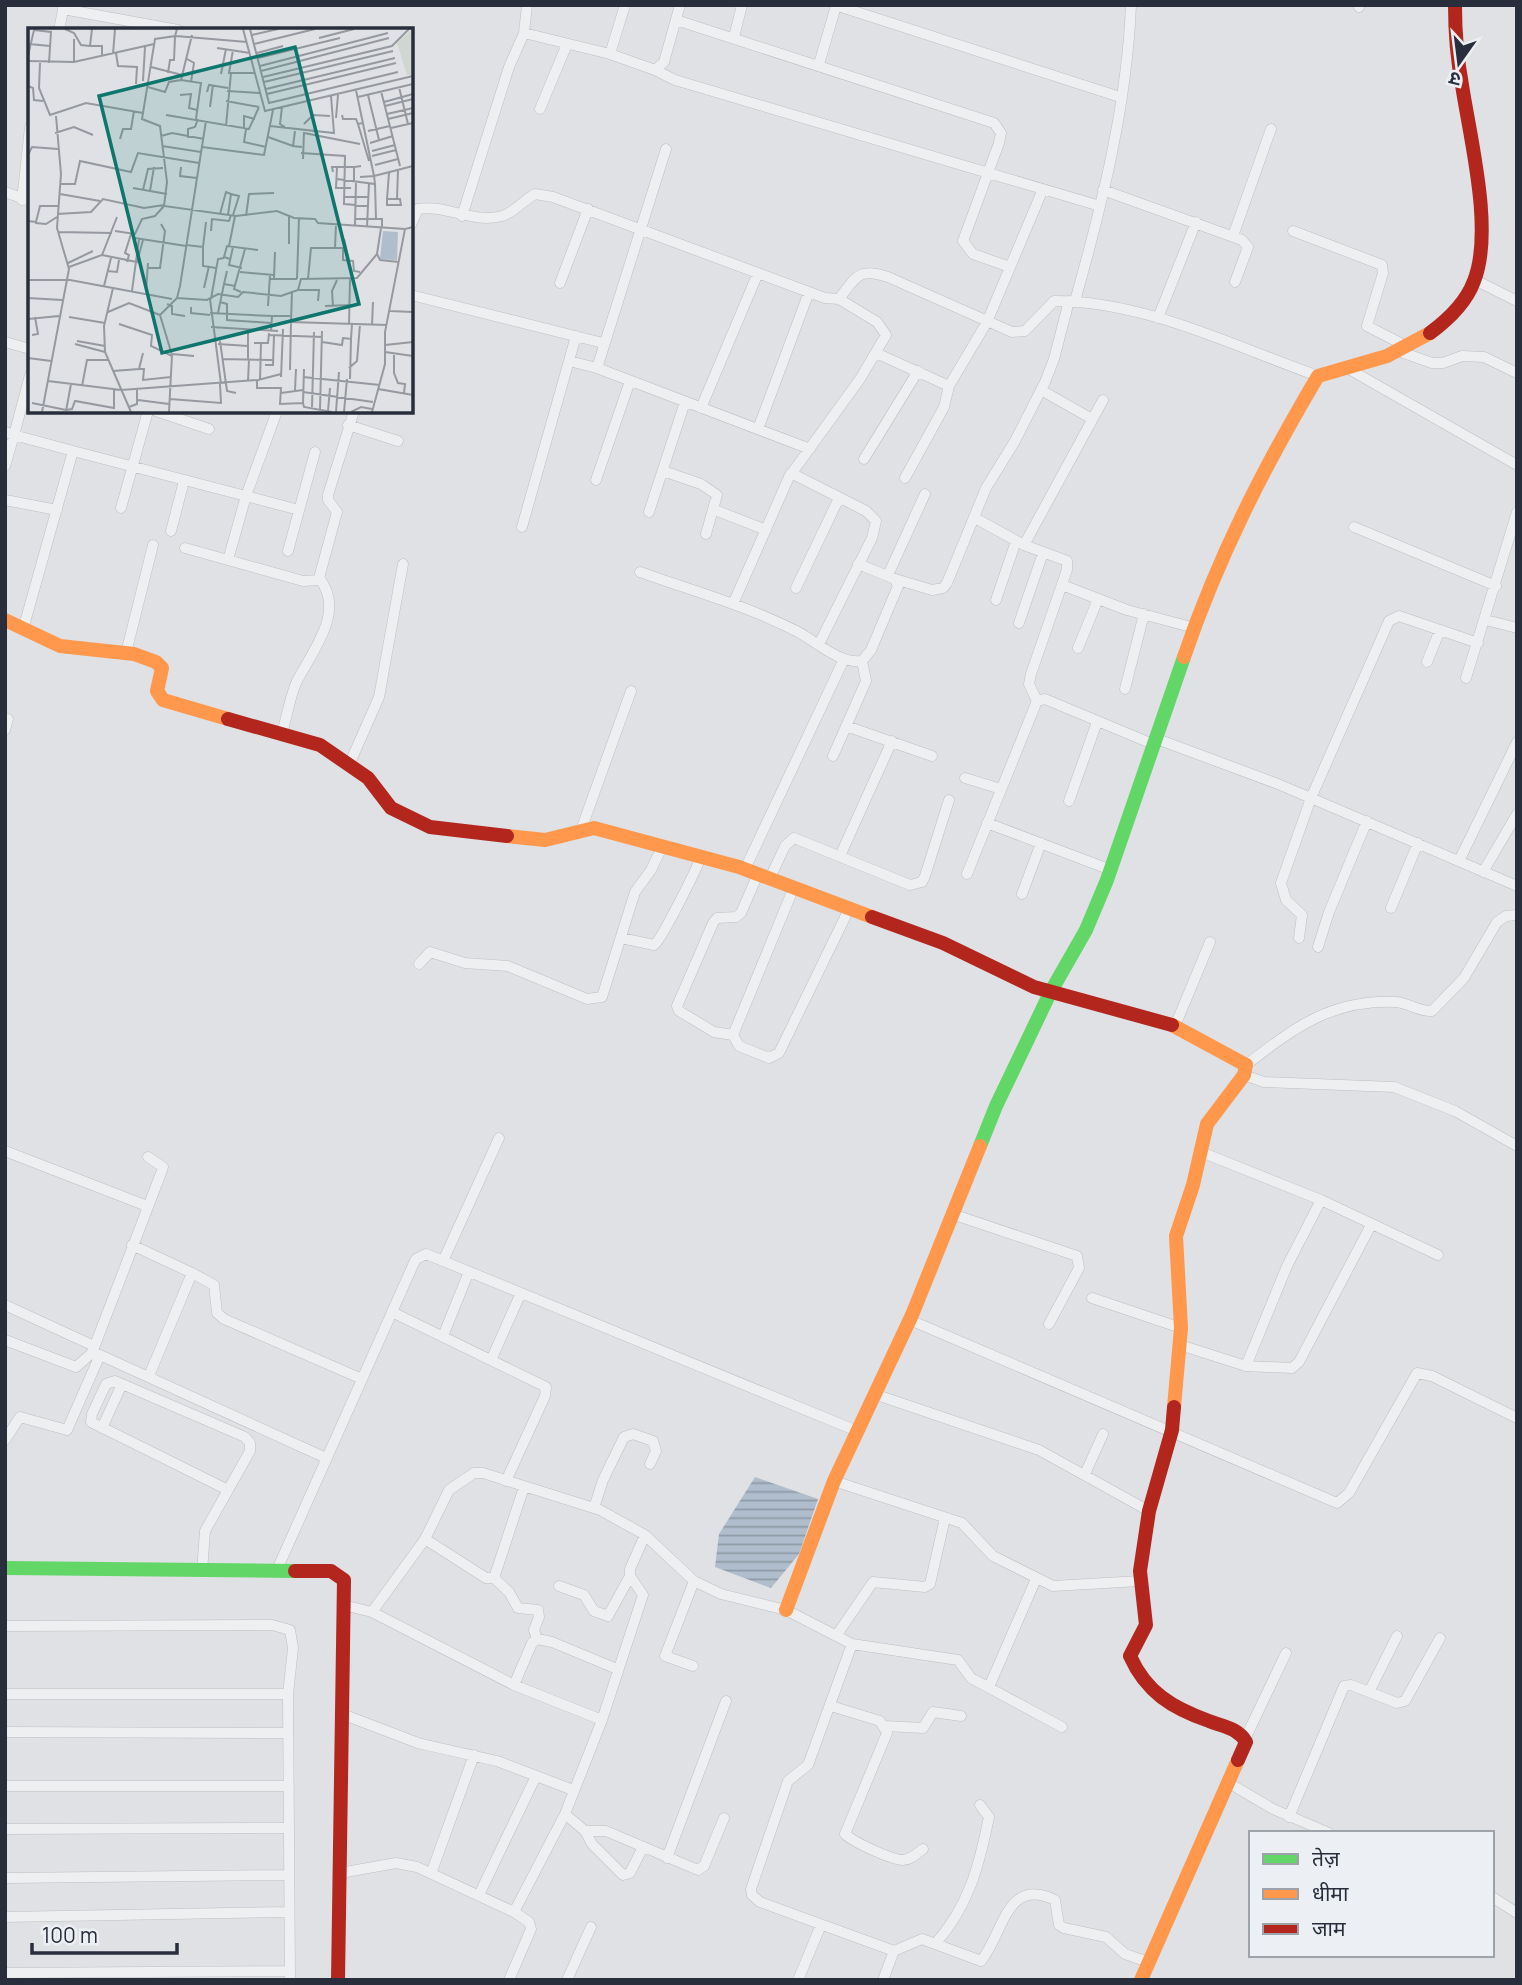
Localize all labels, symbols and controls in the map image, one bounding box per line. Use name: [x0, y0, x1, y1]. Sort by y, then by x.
inset map: [28, 28, 413, 413]
north arrow: [1424, 28, 1494, 98]
text: उ: [1445, 65, 1463, 93]
legend: [1249, 1831, 1494, 1957]
text: तेज़: [1312, 1844, 1340, 1872]
text: धीमा: [1312, 1879, 1349, 1907]
scale bar: [32, 1912, 177, 1956]
text: जाम: [1312, 1914, 1346, 1942]
text: 100 m: [42, 1921, 98, 1949]

